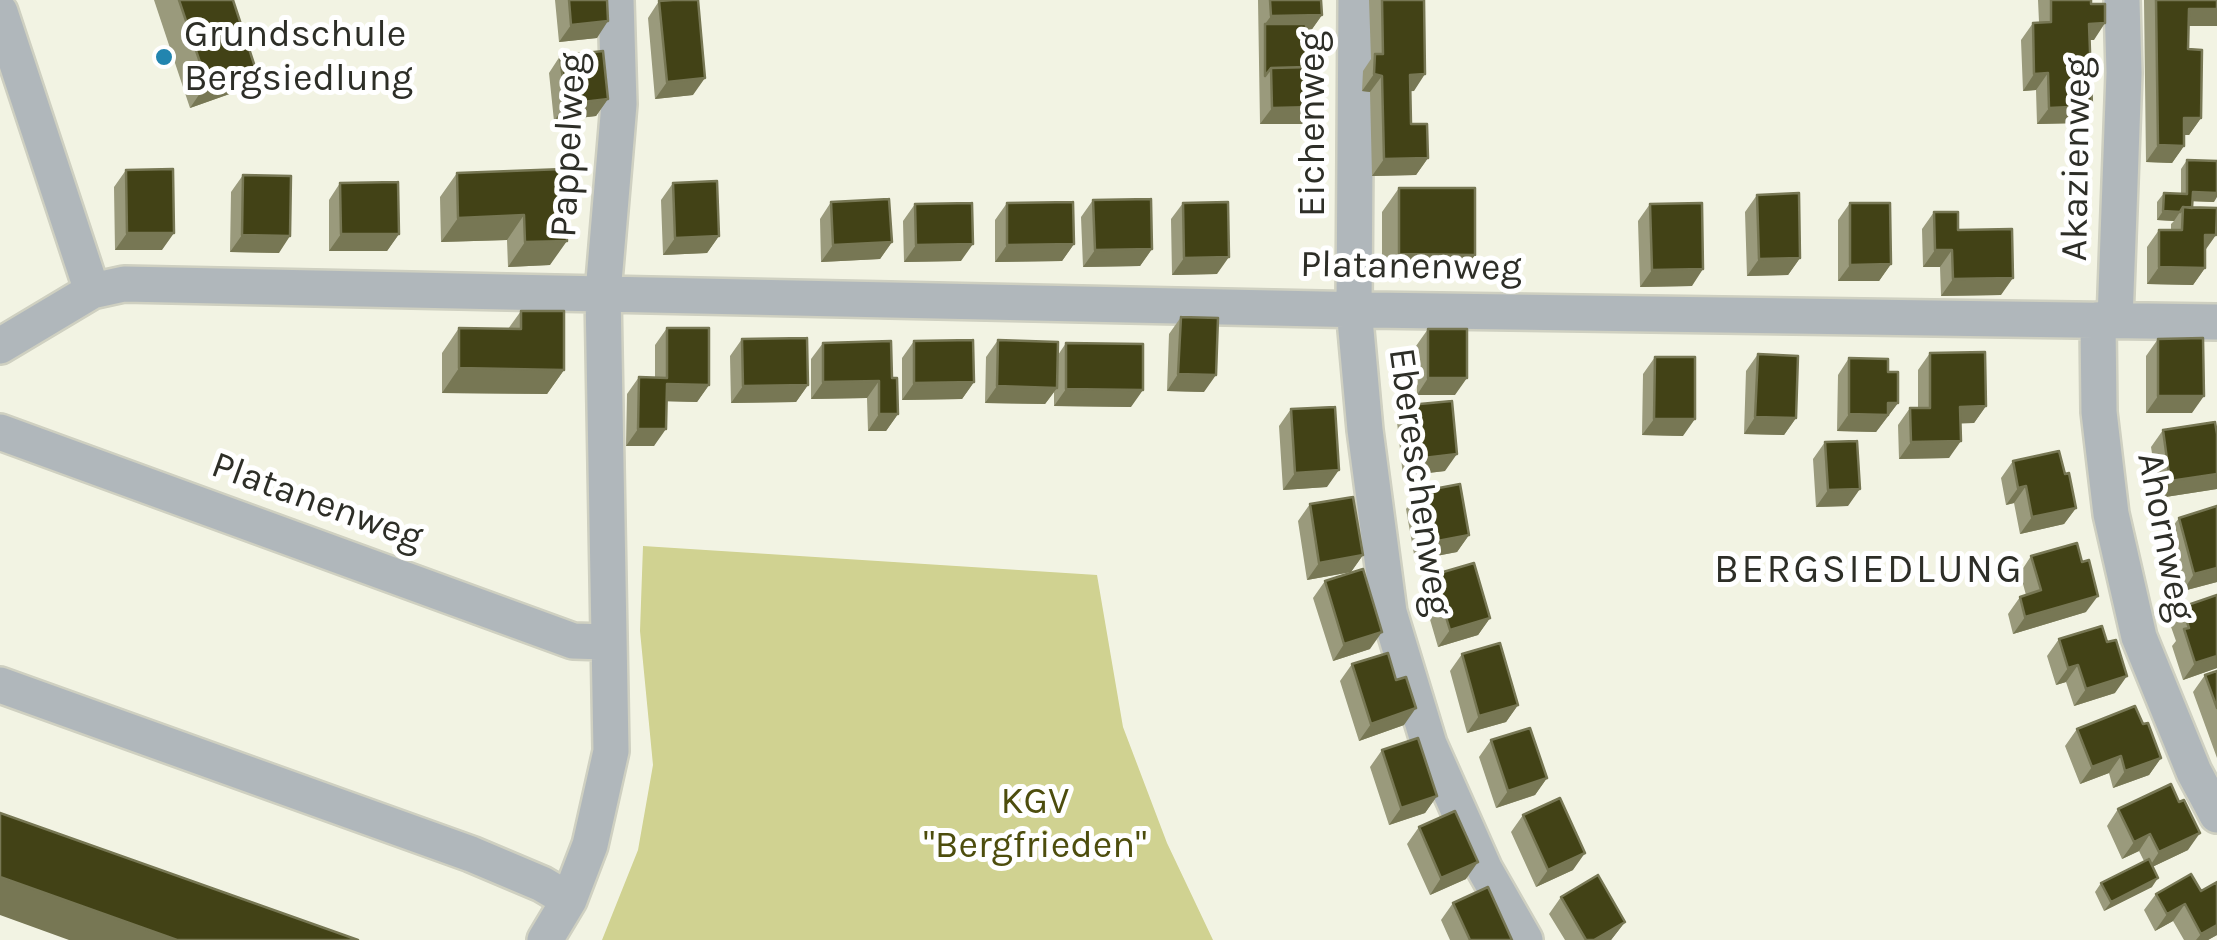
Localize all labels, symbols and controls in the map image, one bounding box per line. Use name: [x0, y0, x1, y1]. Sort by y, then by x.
place label: Grundschule Bergsiedlung: [184, 12, 413, 101]
street label: Eichenweg: [1290, 31, 1336, 217]
marker: Grundschule Bergsiedlung: [153, 46, 175, 68]
street label: Pappelweg: [541, 51, 597, 239]
street label: Akazienweg: [2052, 56, 2102, 262]
street label: Platanenweg: [1300, 242, 1522, 292]
street label: Ebereschenweg: [1378, 345, 1460, 619]
street label: Platanenweg: [205, 443, 429, 561]
street label: Ahornweg: [2126, 449, 2204, 625]
district label: BERGSIEDLUNG: [1714, 547, 2024, 595]
park label: KGV "Bergfrieden": [923, 779, 1147, 868]

